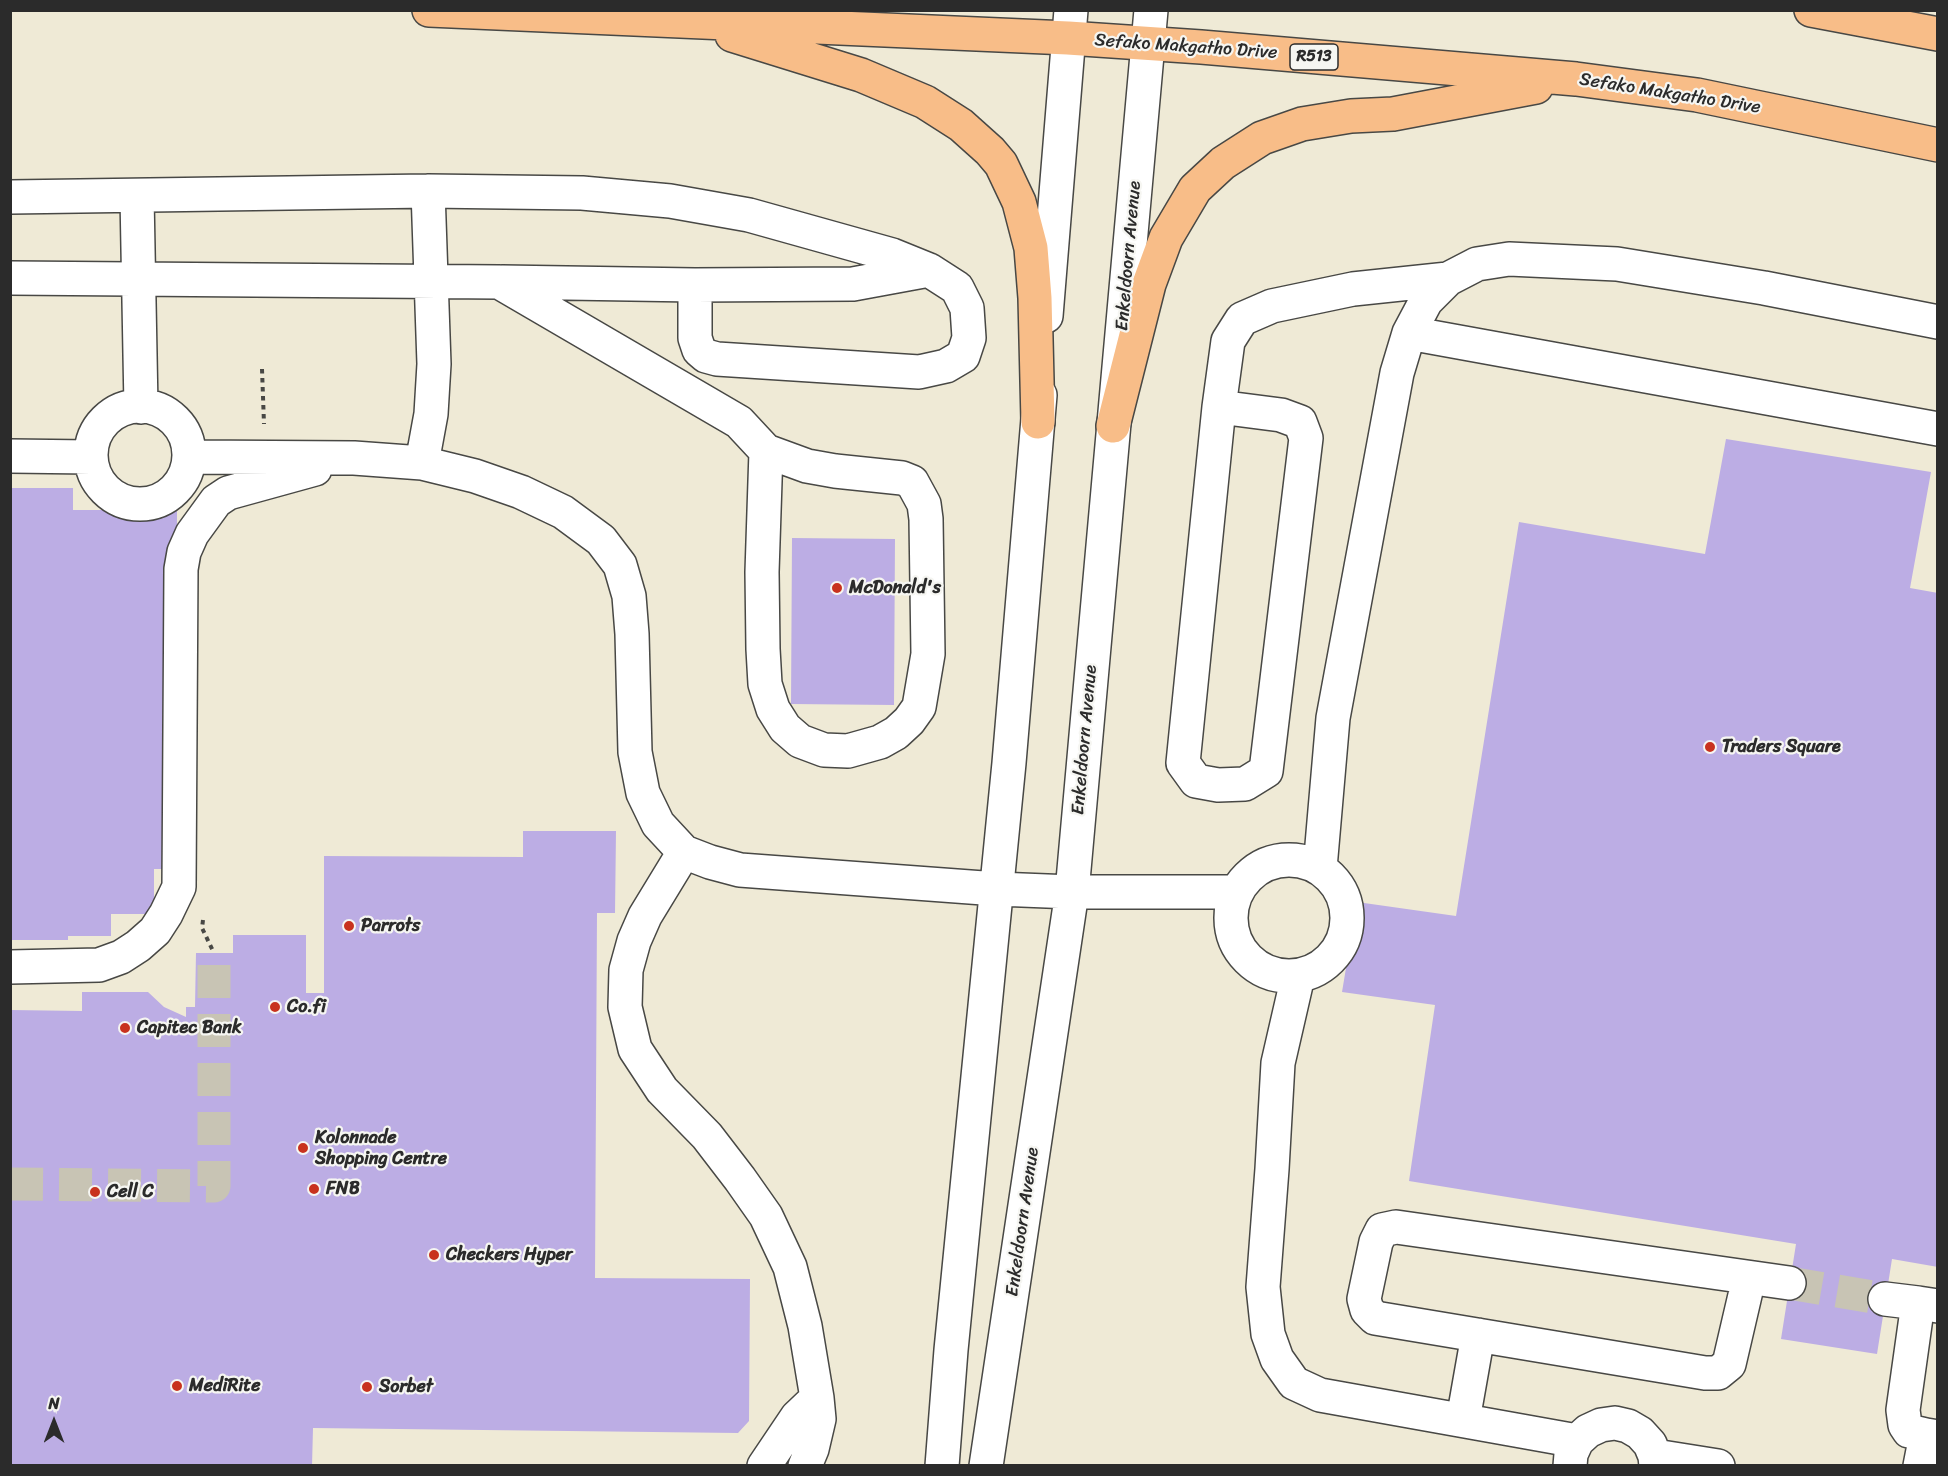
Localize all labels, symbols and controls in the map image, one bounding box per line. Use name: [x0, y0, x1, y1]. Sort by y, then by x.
street label: Sefako Makgatho Drive: [1094, 30, 1278, 64]
road number: R513: [1290, 44, 1338, 70]
street label: Sefako Makgatho Drive: [1578, 69, 1762, 119]
street label: Enkeldoorn Avenue: [1112, 180, 1146, 332]
place label: McDonald's: [849, 577, 941, 599]
marker: McDonald's: [830, 581, 844, 595]
street label: Enkeldoorn Avenue: [1068, 664, 1102, 816]
place label: Traders Square: [1722, 736, 1841, 758]
marker: Traders Square: [1703, 740, 1717, 754]
place label: Parrots: [361, 915, 420, 937]
marker: Parrots: [342, 919, 356, 933]
place label: Co.fi: [287, 996, 326, 1018]
marker: Co.fi: [268, 1000, 282, 1014]
place label: Capitec Bank: [137, 1017, 242, 1039]
marker: Capitec Bank: [118, 1021, 132, 1035]
place label: Kolonnade Shopping Centre: [315, 1127, 447, 1170]
marker: Kolonnade Shopping Centre: [296, 1141, 310, 1155]
street label: Enkeldoorn Avenue: [1002, 1146, 1044, 1298]
place label: FNB: [326, 1178, 360, 1200]
place label: Cell C: [107, 1181, 154, 1203]
marker: FNB: [307, 1182, 321, 1196]
marker: Cell C: [88, 1185, 102, 1199]
place label: Checkers Hyper: [446, 1244, 572, 1266]
marker: Checkers Hyper: [427, 1248, 441, 1262]
place label: MediRite: [189, 1375, 260, 1397]
place label: Sorbet: [379, 1376, 433, 1398]
marker: MediRite: [170, 1379, 184, 1393]
marker: Sorbet: [360, 1380, 374, 1394]
text: N: [48, 1389, 60, 1418]
north arrow: [24, 1392, 84, 1452]

